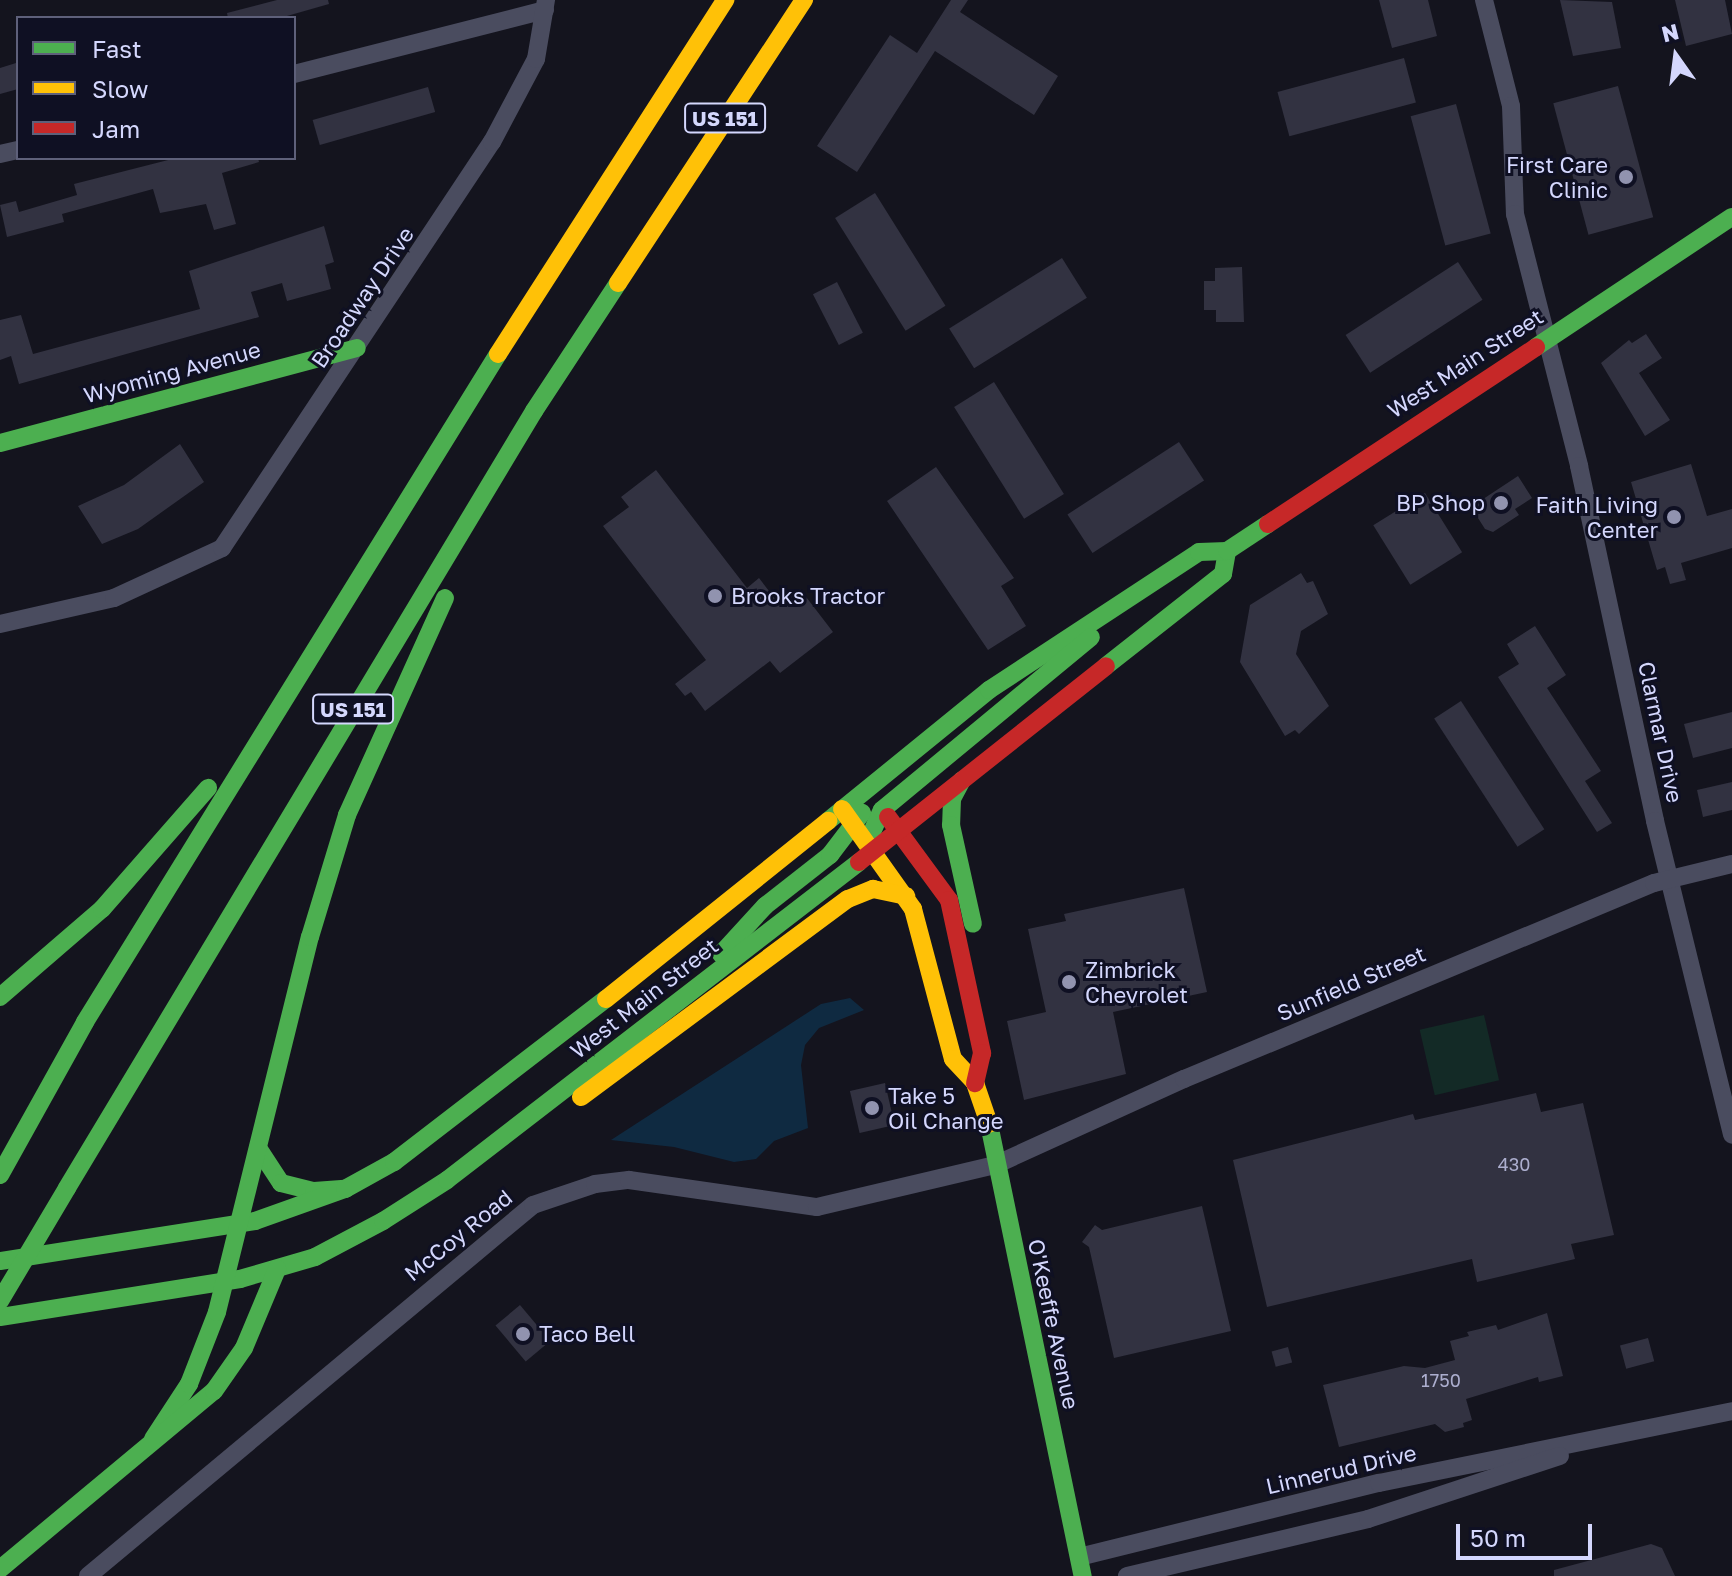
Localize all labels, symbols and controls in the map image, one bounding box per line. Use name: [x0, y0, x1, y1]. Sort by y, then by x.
legend: [16, 16, 296, 160]
north arrow: [1636, 16, 1716, 96]
text: N: [1659, 17, 1681, 47]
text: Fast: [92, 34, 142, 63]
text: Slow: [92, 74, 148, 103]
road number: US 151: [683, 102, 767, 134]
text: Jam: [92, 114, 140, 143]
place label: First Care Clinic: [1506, 151, 1608, 202]
marker: First Care Clinic: [1615, 166, 1637, 188]
street label: Broadway Drive: [305, 222, 419, 372]
street label: West Main Street: [1382, 303, 1548, 423]
street label: Wyoming Avenue: [81, 336, 263, 408]
place label: BP Shop: [1396, 490, 1485, 516]
place label: Faith Living Center: [1535, 491, 1658, 542]
marker: BP Shop: [1492, 494, 1510, 512]
marker: Faith Living Center: [1665, 508, 1683, 526]
place label: Brooks Tractor: [731, 583, 885, 609]
marker: Brooks Tractor: [706, 587, 724, 605]
street label: Clarmar Drive: [1633, 659, 1689, 805]
road number: US 151: [311, 693, 395, 725]
street label: West Main Street: [565, 932, 723, 1064]
street label: Sunfield Street: [1273, 940, 1429, 1026]
place label: Zimbrick Chevrolet: [1085, 956, 1188, 1008]
marker: Zimbrick Chevrolet: [1060, 973, 1078, 991]
place label: Take 5 Oil Change: [888, 1082, 1003, 1134]
marker: Take 5 Oil Change: [863, 1099, 881, 1117]
house number: 430: [1498, 1153, 1530, 1175]
street label: McCoy Road: [399, 1184, 517, 1286]
street label: O'Keeffe Avenue: [1023, 1237, 1085, 1411]
place label: Taco Bell: [539, 1321, 635, 1347]
marker: Taco Bell: [514, 1325, 532, 1343]
house number: 1750: [1421, 1369, 1461, 1391]
street label: Linnerud Drive: [1263, 1439, 1419, 1499]
scale bar: [1460, 1508, 1596, 1558]
text: 50 m: [1470, 1523, 1526, 1552]

